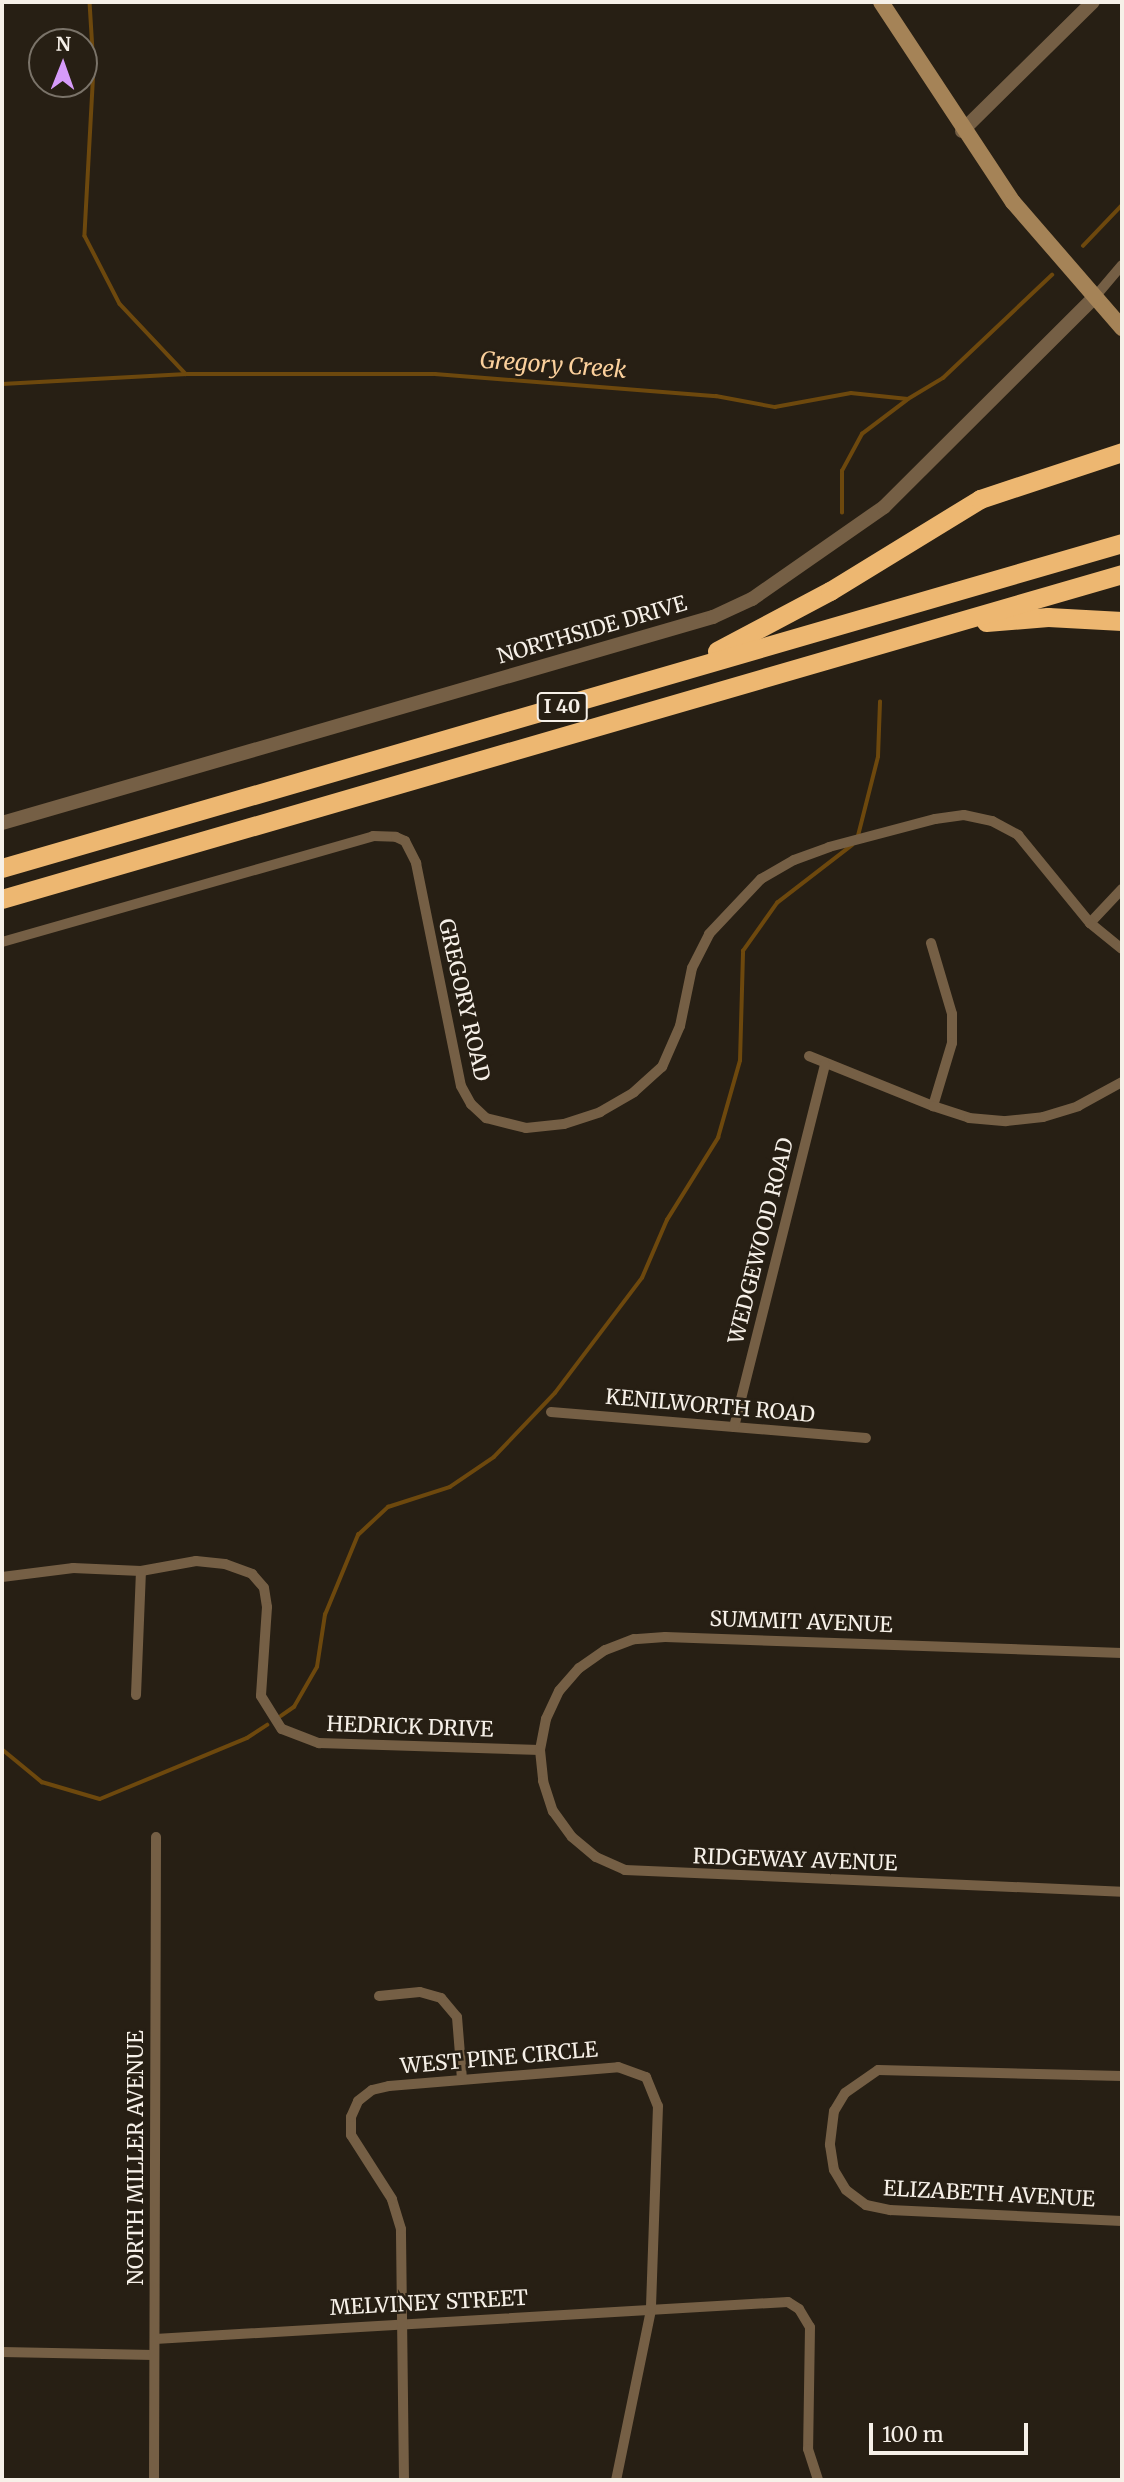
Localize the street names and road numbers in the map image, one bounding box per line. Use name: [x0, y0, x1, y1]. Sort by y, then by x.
street label: NORTHSIDE DRIVE: [494, 591, 690, 669]
road number: I 40: [536, 692, 588, 722]
street label: GREGORY ROAD: [433, 916, 495, 1084]
street label: WEDGEWOOD ROAD: [723, 1135, 799, 1347]
street label: KENILWORTH ROAD: [604, 1384, 816, 1428]
street label: SUMMIT AVENUE: [709, 1606, 893, 1638]
street label: HEDRICK DRIVE: [326, 1711, 494, 1743]
street label: RIDGEWAY AVENUE: [692, 1844, 898, 1876]
street label: NORTH MILLER AVENUE: [123, 2030, 149, 2286]
street label: WEST PINE CIRCLE: [399, 2037, 599, 2079]
street label: ELIZABETH AVENUE: [882, 2176, 1096, 2212]
street label: MELVINEY STREET: [329, 2285, 529, 2321]

